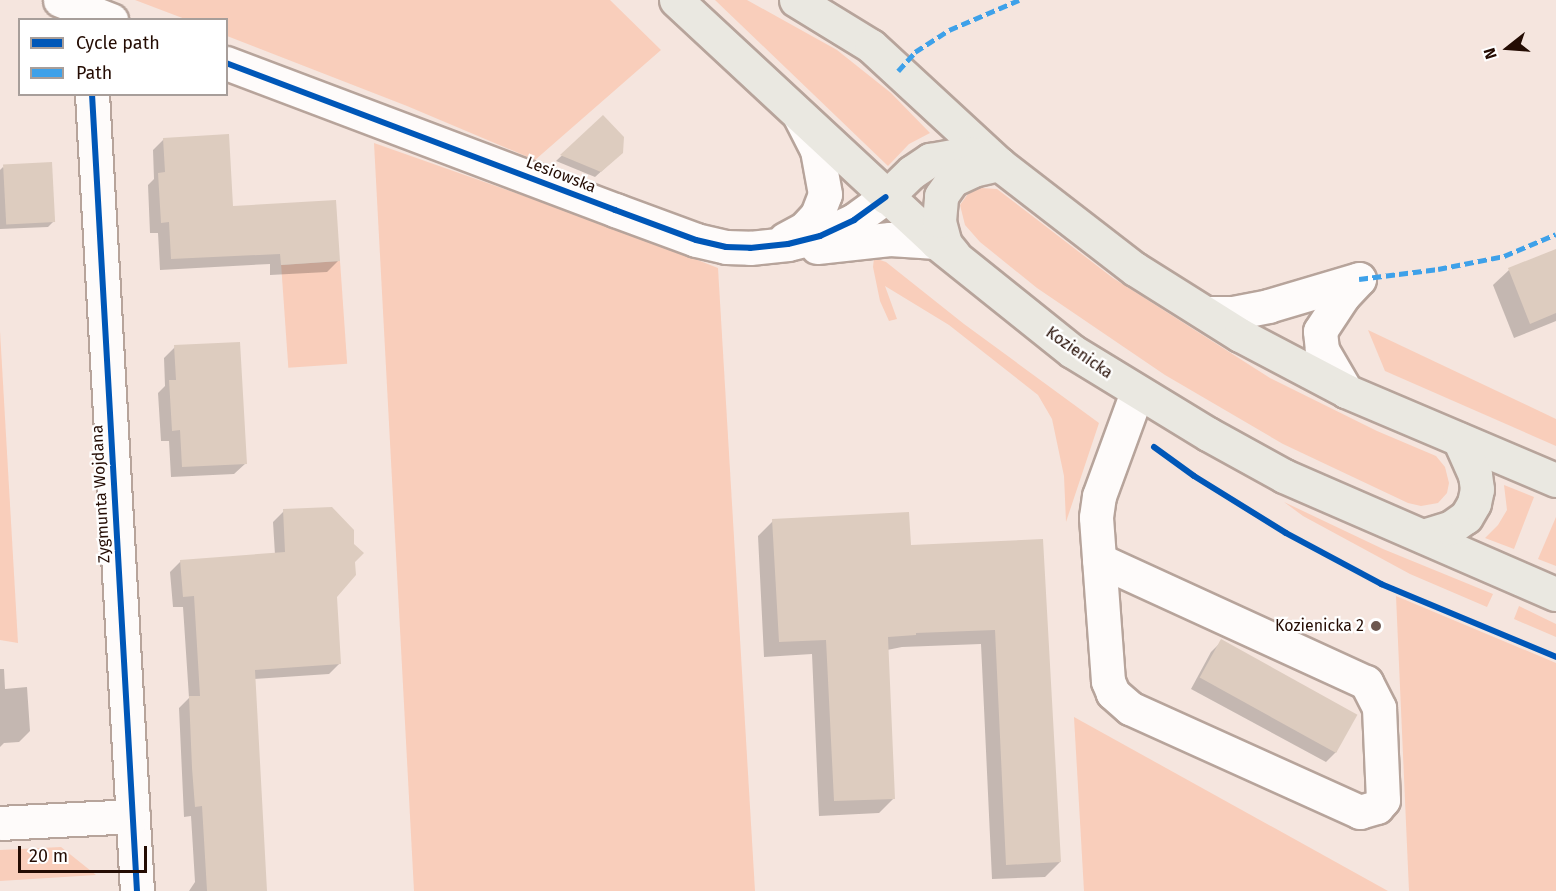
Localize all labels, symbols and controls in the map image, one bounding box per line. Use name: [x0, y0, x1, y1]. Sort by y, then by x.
legend: [18, 18, 228, 96]
north arrow: [1478, 18, 1538, 78]
text: Cycle path: [76, 32, 160, 54]
text: N: [1480, 46, 1501, 61]
text: Path: [76, 62, 112, 84]
street label: Lesiowska: [523, 153, 599, 197]
street label: Kozienicka: [1042, 323, 1116, 383]
street label: Zygmunta Wojdana: [88, 424, 114, 564]
place label: Kozienicka 2: [1275, 616, 1364, 636]
marker: Kozienicka 2: [1369, 619, 1383, 633]
scale bar: [21, 834, 150, 872]
text: 20 m: [29, 845, 68, 867]

